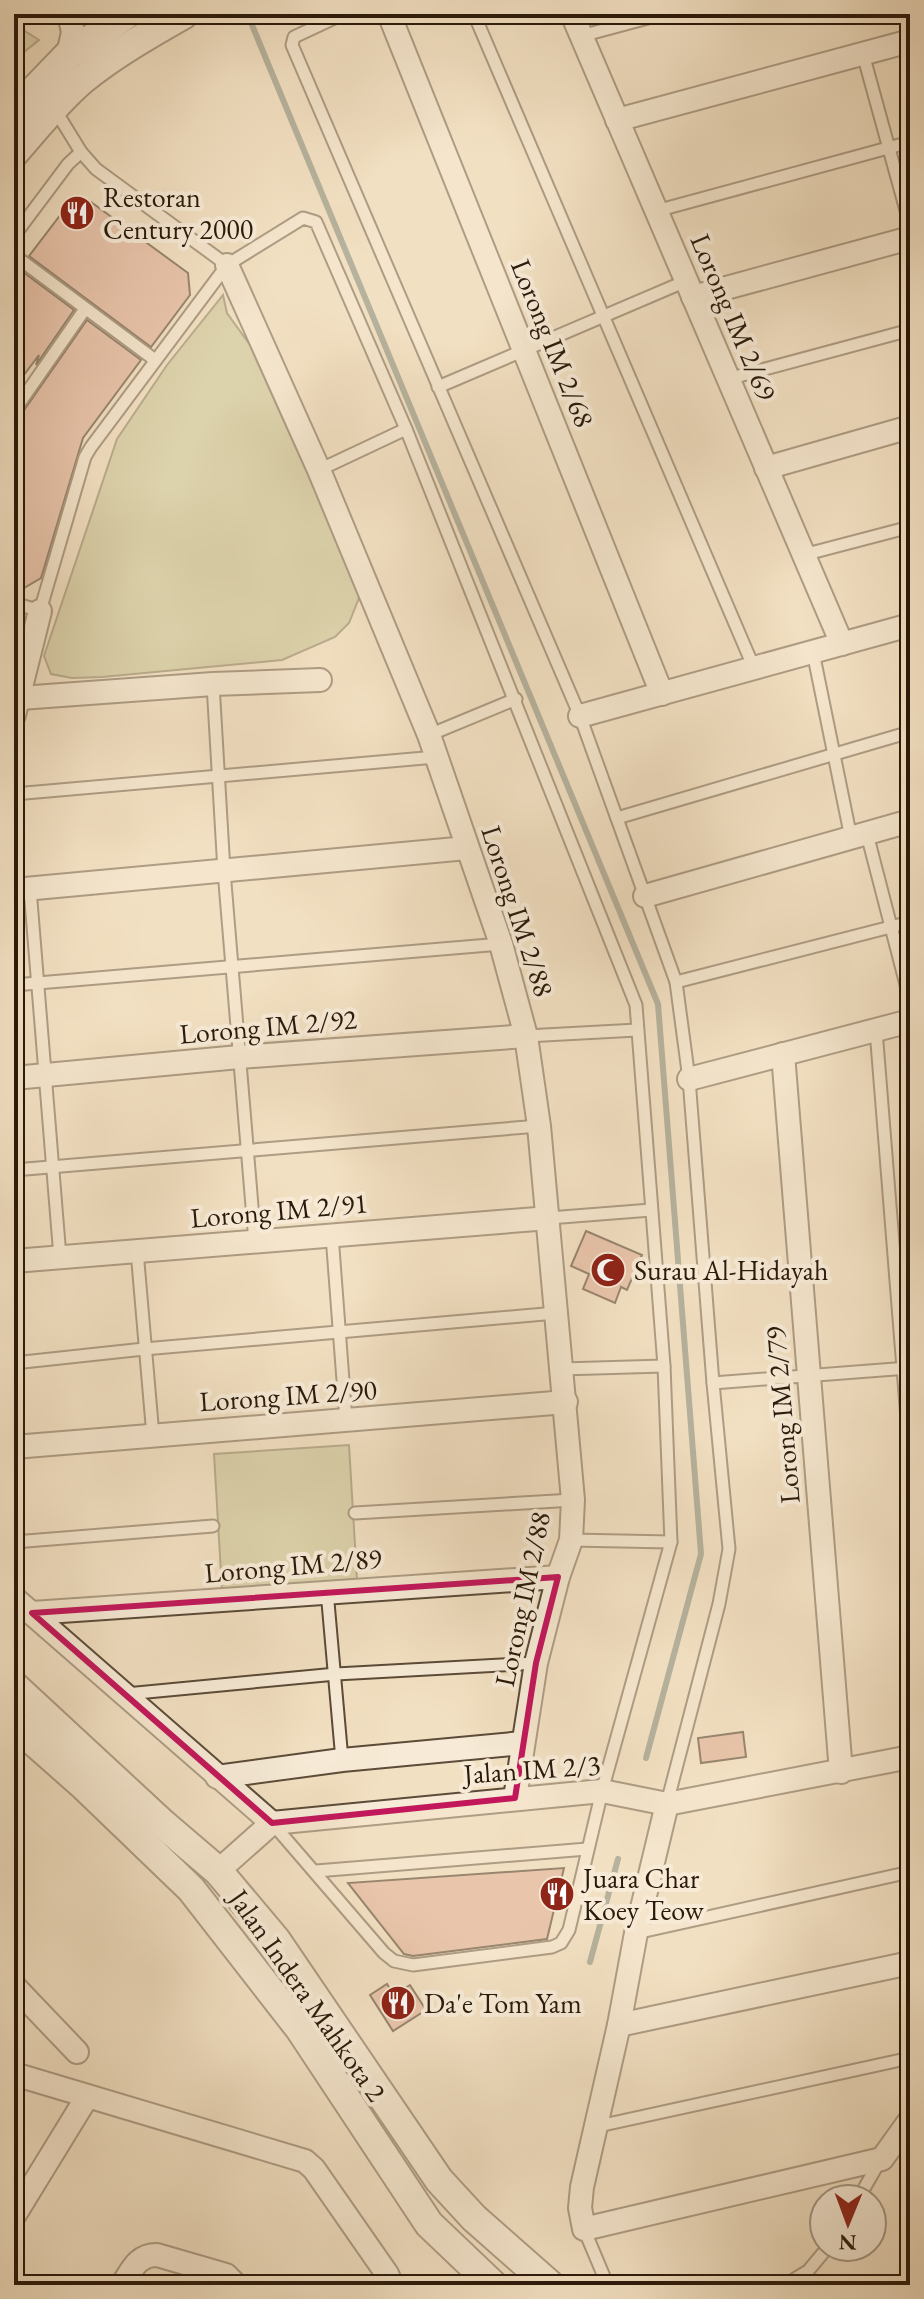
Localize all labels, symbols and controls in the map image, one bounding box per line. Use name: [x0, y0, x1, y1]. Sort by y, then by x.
place label: Restoran Century 2000: [103, 179, 253, 247]
restaurant icon: Restoran Century 2000: [58, 194, 96, 232]
street label: Lorong IM 2/69: [683, 228, 785, 406]
street label: Lorong IM 2/68: [503, 254, 603, 432]
street label: Lorong IM 2/88: [473, 821, 563, 1001]
street label: Lorong IM 2/92: [178, 1000, 359, 1052]
street label: Lorong IM 2/91: [189, 1184, 369, 1236]
mosque icon: Surau Al-Hidayah: [589, 1251, 627, 1289]
place label: Surau Al-Hidayah: [634, 1252, 828, 1288]
street label: Lorong IM 2/79: [756, 1325, 808, 1505]
street label: Lorong IM 2/90: [198, 1371, 378, 1419]
street label: Lorong IM 2/88: [486, 1508, 558, 1690]
street label: Lorong IM 2/89: [203, 1539, 383, 1591]
street label: Jalan IM 2/3: [460, 1746, 602, 1792]
place label: Juara Char Koey Teow: [581, 1860, 705, 1928]
restaurant icon: Juara Char Koey Teow: [538, 1875, 576, 1913]
street label: Jalan Indera Mahkota 2: [220, 1880, 395, 2108]
restaurant icon: Da'e Tom Yam: [379, 1984, 417, 2022]
place label: Da'e Tom Yam: [424, 1985, 582, 2021]
north arrow: [808, 2183, 888, 2263]
text: N: [838, 2228, 857, 2257]

